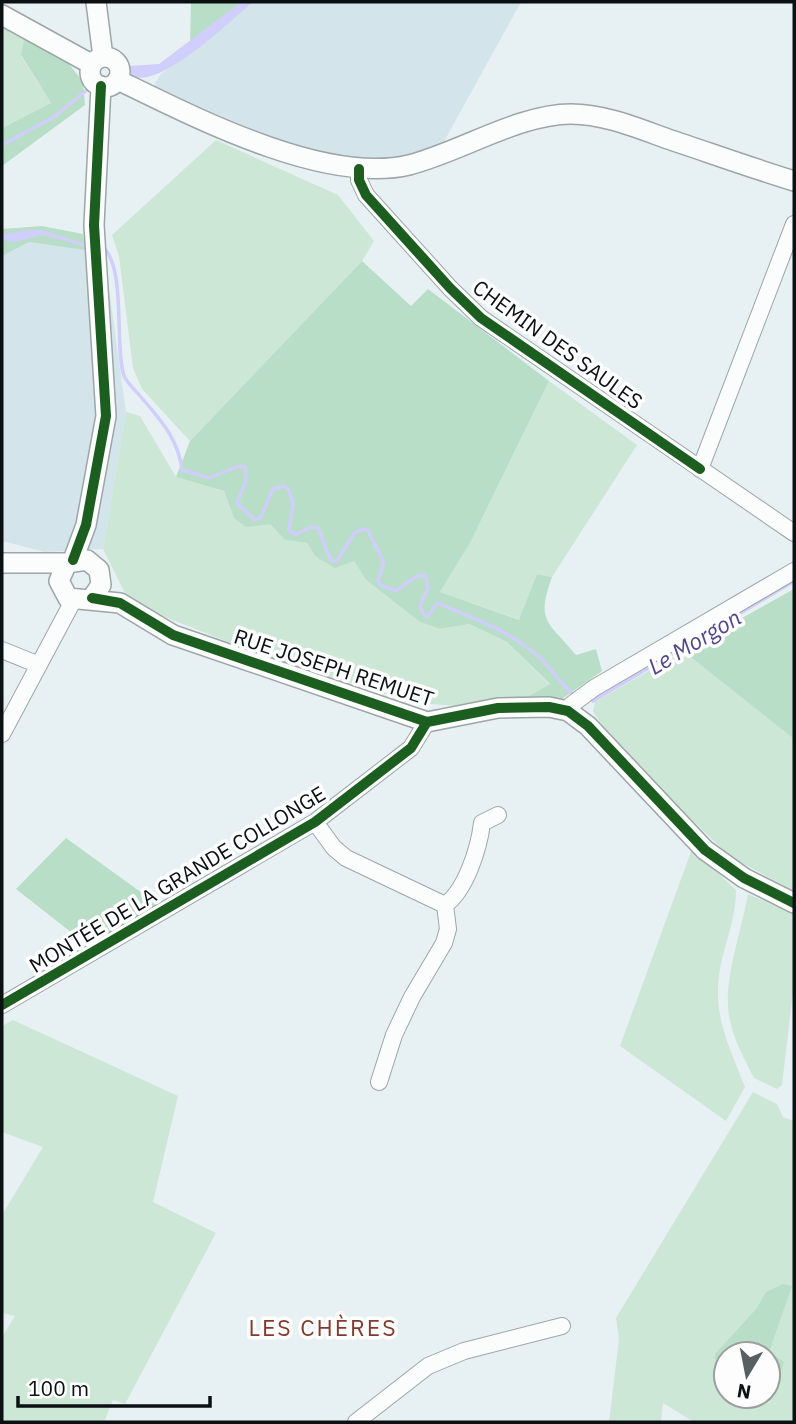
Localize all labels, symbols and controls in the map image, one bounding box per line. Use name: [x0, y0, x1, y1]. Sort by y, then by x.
street label: CHEMIN DES SAULES: [467, 273, 649, 415]
water label: Le Morgon: [642, 601, 746, 681]
street label: RUE JOSEPH REMUET: [231, 621, 437, 713]
street label: MONTÉE DE LA GRANDE COLLONGE: [24, 779, 330, 979]
district label: LES CHÈRES: [248, 1312, 398, 1342]
north arrow: [712, 1340, 782, 1410]
scale bar: [18, 1364, 210, 1408]
text: 100 m: [28, 1374, 89, 1402]
text: N: [735, 1379, 753, 1405]

